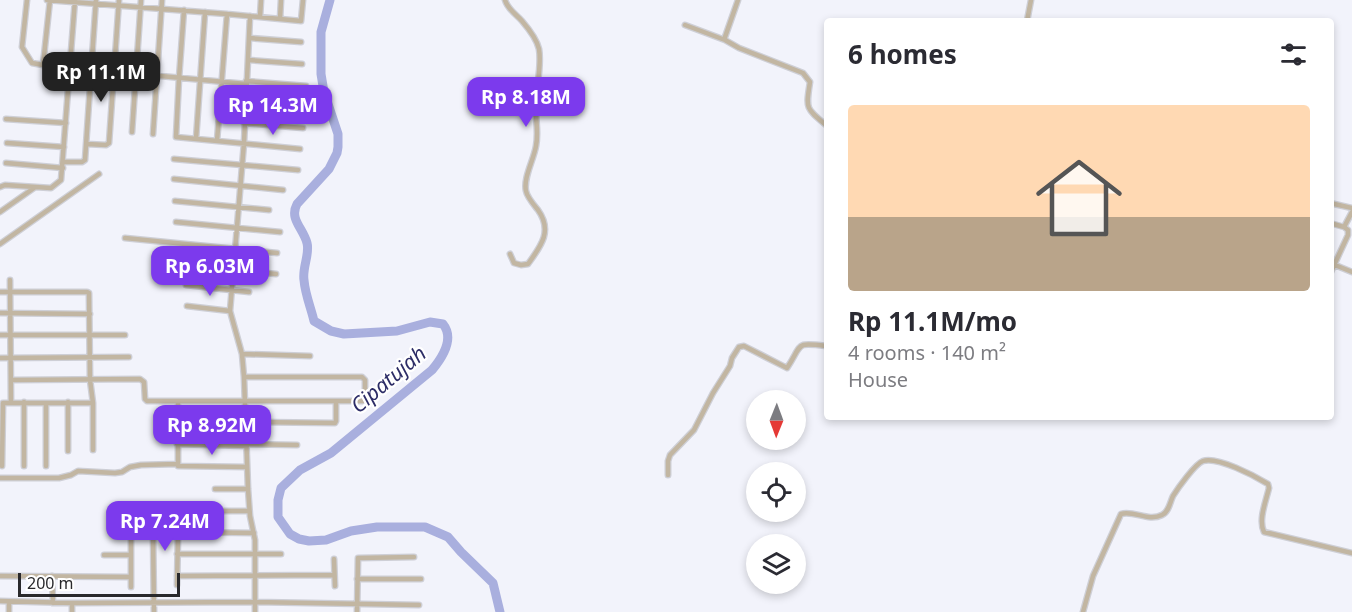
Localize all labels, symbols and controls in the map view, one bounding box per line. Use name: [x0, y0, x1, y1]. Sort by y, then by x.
text: 6 homes: [848, 36, 957, 72]
icon: filters: [1277, 38, 1310, 71]
pin: Rp 11.1M: [39, 52, 163, 103]
text: Rp 11.1M: [56, 58, 146, 85]
pin: Rp 8.18M: [464, 77, 588, 128]
text: Rp 8.18M: [481, 83, 571, 110]
pin: Rp 14.3M: [211, 85, 335, 136]
text: Rp 14.3M: [228, 91, 318, 118]
icon: home: [1025, 144, 1133, 252]
pin: Rp 6.03M: [148, 246, 272, 297]
text: Rp 6.03M: [165, 252, 255, 279]
text: Rp 11.1M/mo: [848, 303, 1017, 339]
water label: Cipatujah: [344, 339, 432, 419]
text: 4 rooms · 140 m²: [848, 339, 1006, 366]
text: House: [848, 366, 908, 393]
north arrow: [746, 390, 806, 450]
map controls: [746, 390, 806, 594]
pin: Rp 8.92M: [150, 405, 274, 456]
text: Rp 8.92M: [167, 411, 257, 438]
button: locate: [746, 462, 806, 522]
pin: Rp 7.24M: [103, 501, 227, 552]
text: Rp 7.24M: [120, 507, 210, 534]
button: layers: [746, 534, 806, 594]
scale bar: [18, 570, 180, 598]
text: 200 m: [27, 572, 74, 594]

